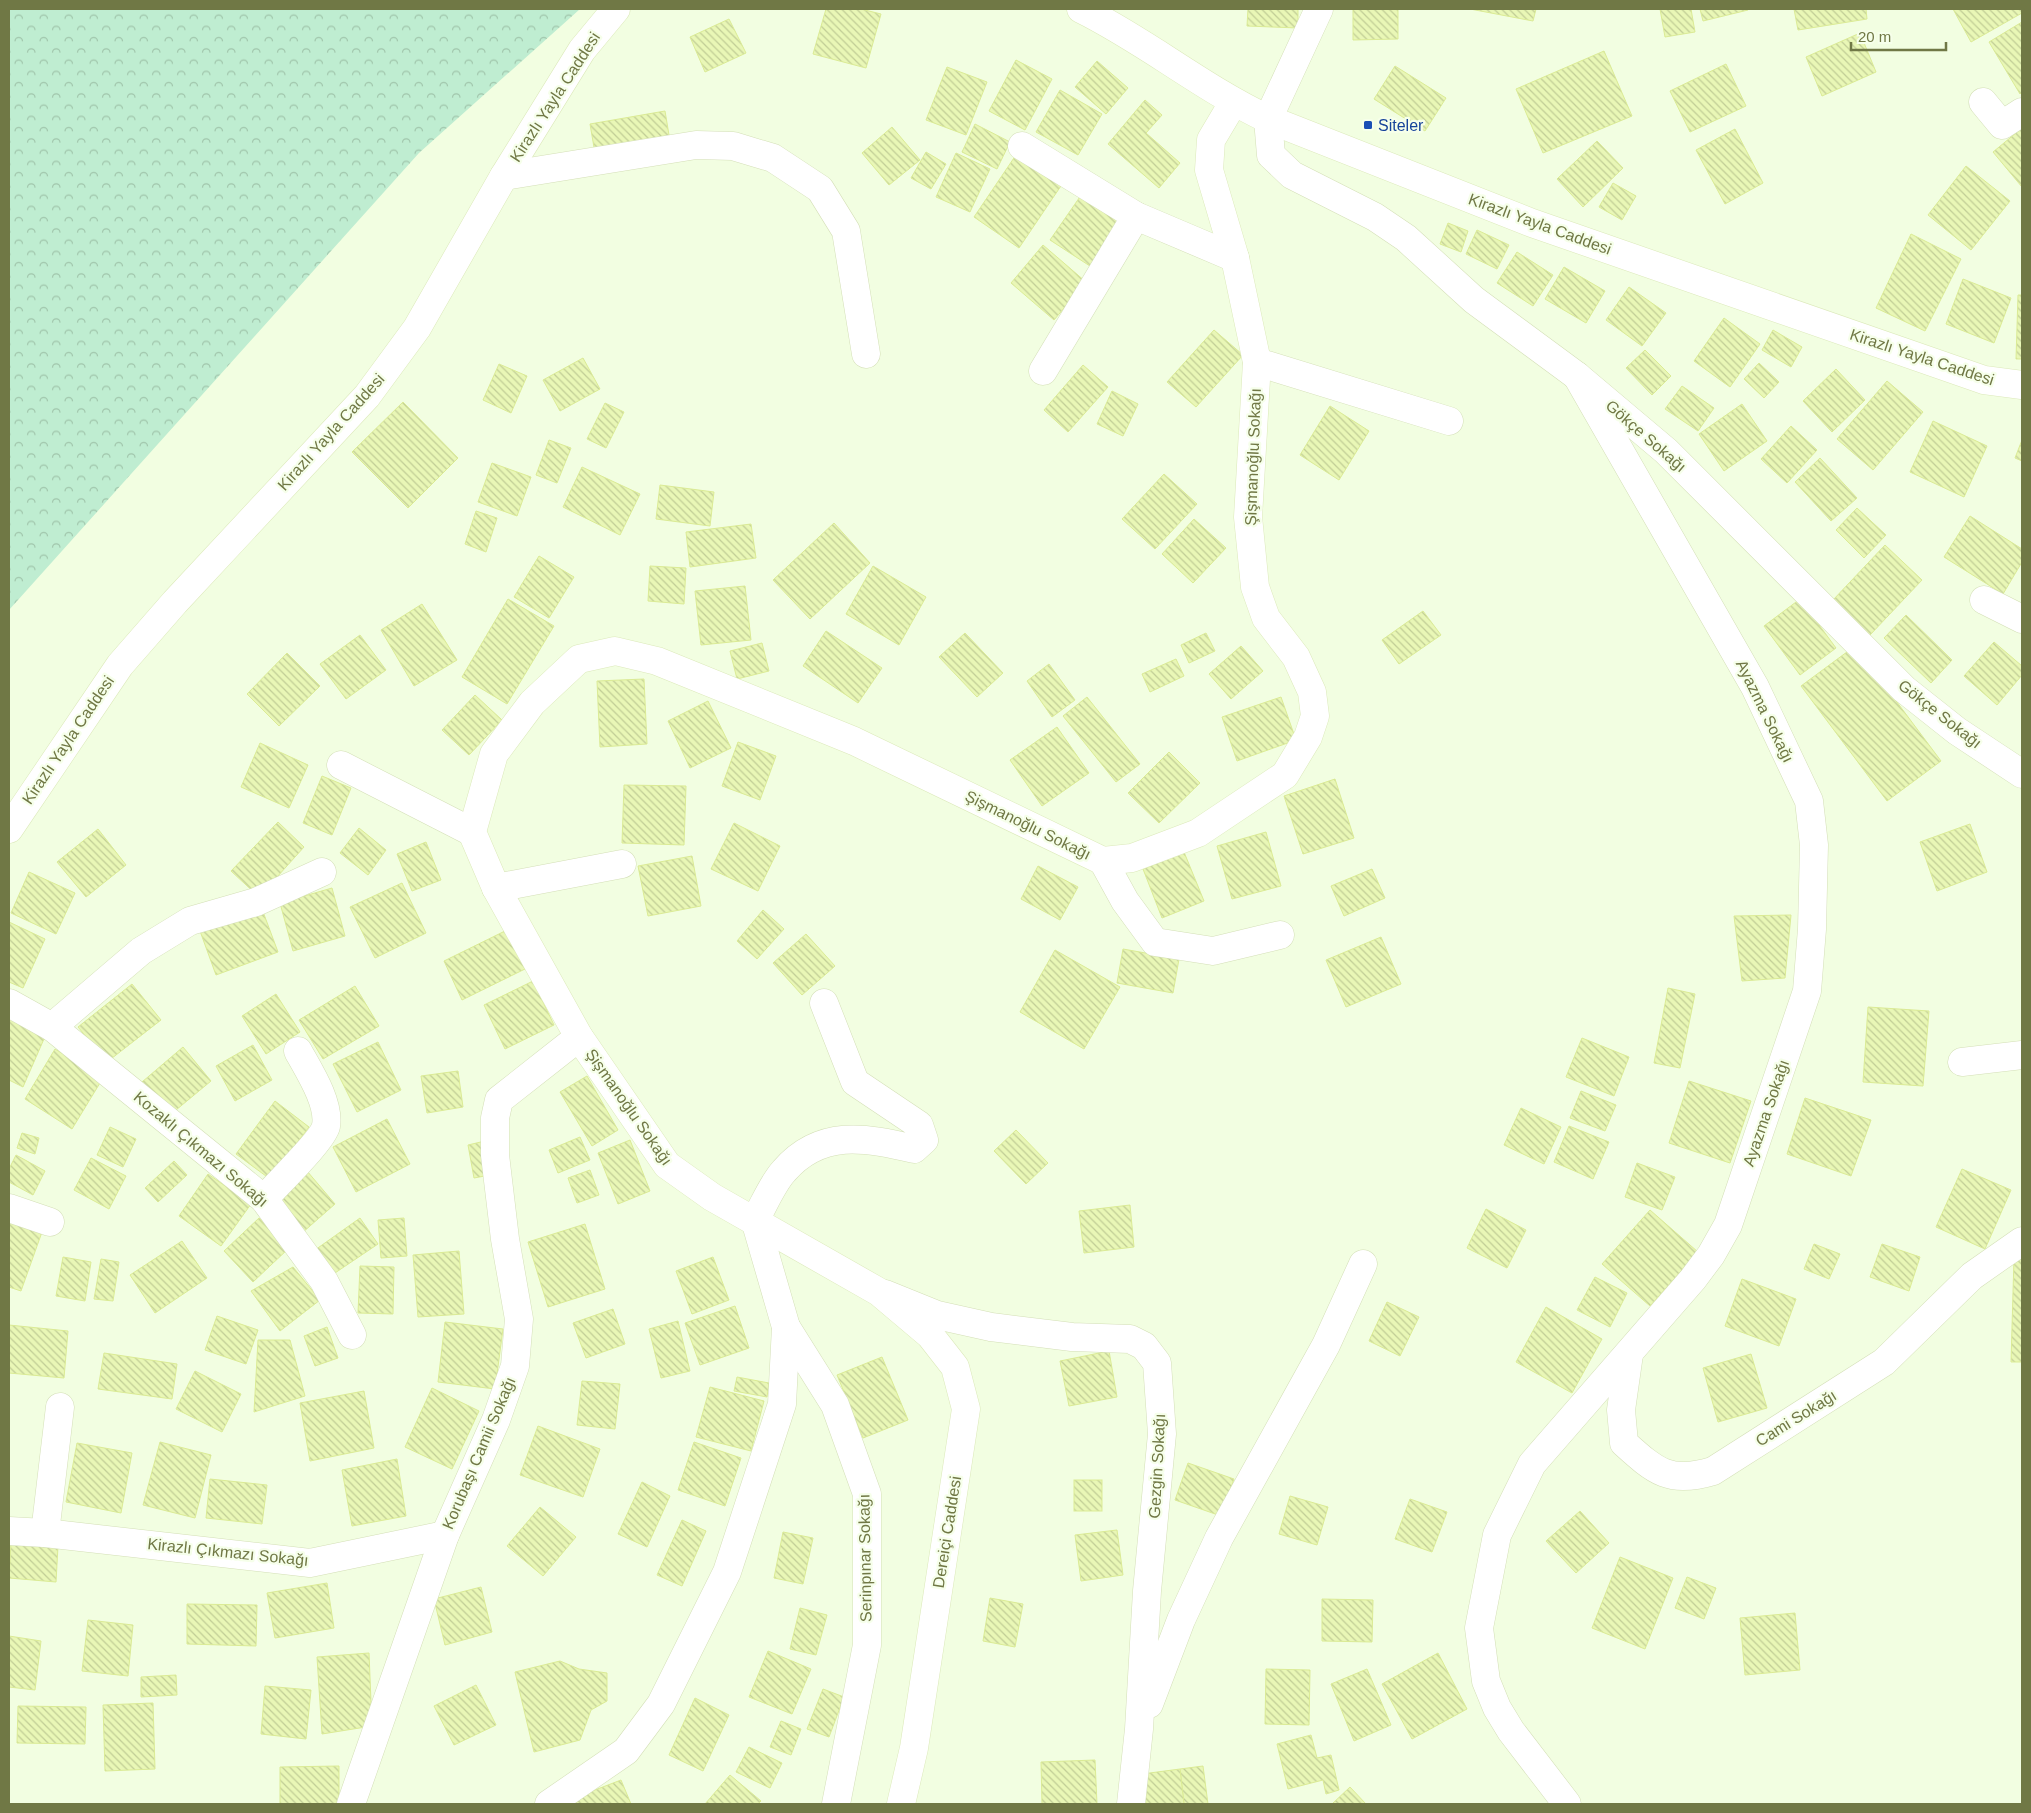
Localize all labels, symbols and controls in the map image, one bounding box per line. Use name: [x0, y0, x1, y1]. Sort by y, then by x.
scale bar: [1851, 20, 1946, 52]
text: 20 m: [1858, 28, 1891, 45]
street label: Kirazlı Yayla Caddesi: [507, 29, 603, 165]
place label: Siteler: [1378, 117, 1424, 134]
marker: Siteler: [1362, 119, 1374, 131]
street label: Kirazlı Yayla Caddesi: [1466, 190, 1614, 258]
street label: Kirazlı Yayla Caddesi: [1848, 326, 1996, 388]
street label: Kirazlı Yayla Caddesi: [274, 370, 388, 494]
street label: Şişmanoğlu Sokağı: [1242, 388, 1264, 526]
street label: Gökçe Sokağı: [1602, 397, 1690, 475]
street label: Ayazma Sokağı: [1733, 657, 1797, 765]
street label: Kirazlı Yayla Caddesi: [19, 673, 117, 807]
street label: Gökçe Sokağı: [1895, 676, 1985, 752]
street label: Şişmanoğlu Sokağı: [962, 787, 1094, 863]
street label: Şişmanoğlu Sokağı: [583, 1046, 675, 1168]
street label: Ayazma Sokağı: [1740, 1057, 1792, 1169]
street label: Kozaklı Çıkmazı Sokağı: [130, 1088, 272, 1210]
street label: Korubaşı Camii Sokağı: [439, 1374, 519, 1532]
street label: Cami Sokağı: [1753, 1387, 1839, 1449]
street label: Gezgin Sokağı: [1146, 1413, 1168, 1519]
street label: Dereiçi Caddesi: [930, 1475, 964, 1589]
street label: Serinpınar Sokağı: [855, 1494, 875, 1622]
street label: Kirazlı Çıkmazı Sokağı: [147, 1535, 309, 1569]

